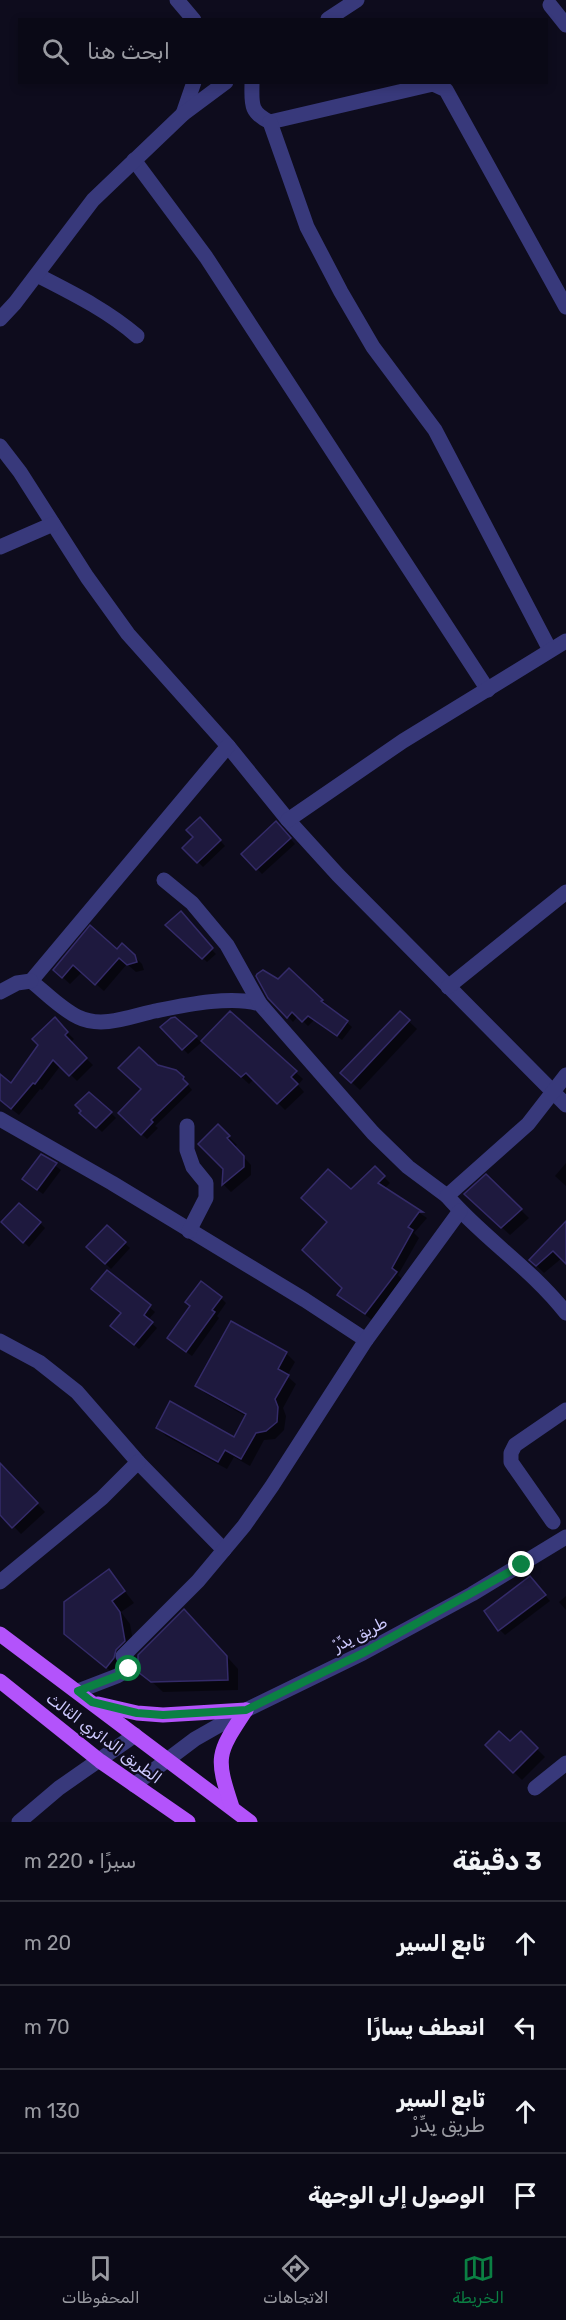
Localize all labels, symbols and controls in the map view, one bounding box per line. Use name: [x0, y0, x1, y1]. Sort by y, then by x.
search box: [18, 18, 548, 84]
icon: search: [39, 35, 72, 68]
text: ابحث هنا: [87, 38, 170, 65]
route end: [508, 1551, 534, 1577]
street label: طريق يِدِّرْ: [329, 1612, 391, 1657]
route start: [115, 1655, 141, 1681]
street label: الطريق الدائري الثالث: [41, 1688, 165, 1789]
text: 3 دقيقة: [453, 1846, 542, 1877]
text: سيرًا · 220 m: [24, 1849, 136, 1873]
icon: ahead: [509, 1927, 542, 1960]
text: تابع السير: [397, 1930, 485, 1957]
text: 20 m: [24, 1931, 71, 1955]
icon: left: [509, 2011, 542, 2044]
text: انعطف يسارًا: [366, 2014, 485, 2041]
text: 70 m: [24, 2015, 70, 2039]
text: تابع السير: [397, 2086, 485, 2113]
icon: ahead: [509, 2095, 542, 2128]
text: 130 m: [24, 2099, 80, 2123]
text: طريق يِدِّرْ: [412, 2113, 485, 2137]
icon: arrive: [509, 2179, 542, 2212]
text: الوصول إلى الوجهة: [308, 2182, 485, 2209]
tab: المحفوظات: [62, 2252, 140, 2307]
tab: الاتجاهات: [263, 2252, 329, 2307]
tab: الخريطة: [452, 2252, 504, 2307]

